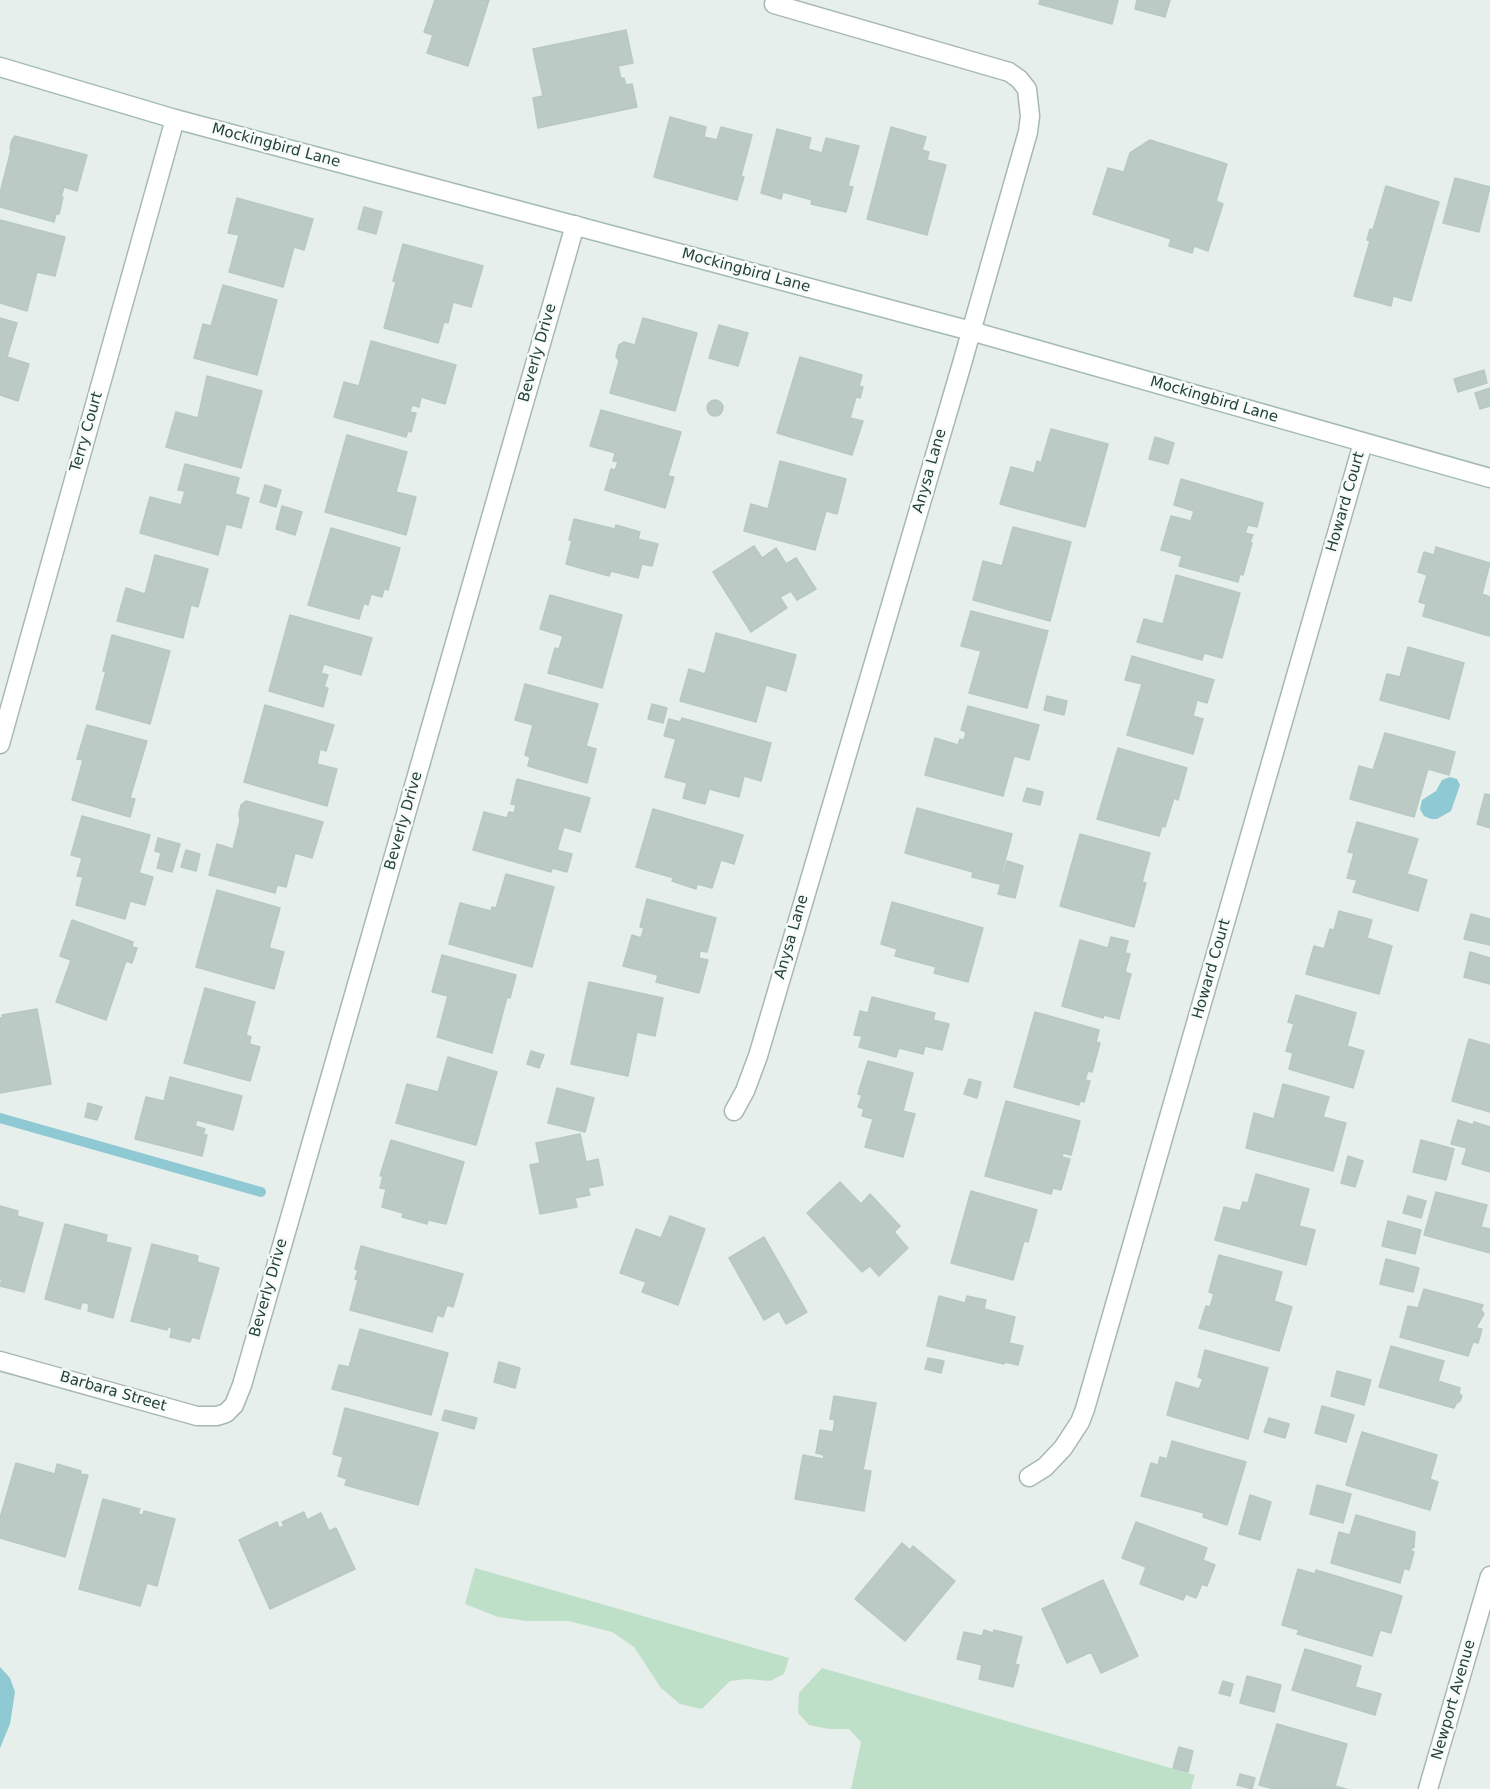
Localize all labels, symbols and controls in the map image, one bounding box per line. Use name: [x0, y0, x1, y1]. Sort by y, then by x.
street label: Mockingbird Lane: [210, 120, 342, 172]
street label: Mockingbird Lane: [680, 245, 812, 297]
street label: Beverly Drive: [515, 302, 561, 404]
street label: Mockingbird Lane: [1148, 373, 1280, 427]
street label: Terry Court: [67, 390, 107, 474]
street label: Anysa Lane: [909, 427, 951, 515]
street label: Howard Court: [1323, 450, 1369, 554]
street label: Beverly Drive: [381, 770, 427, 872]
street label: Anysa Lane: [771, 893, 813, 981]
street label: Howard Court: [1189, 917, 1235, 1021]
street label: Beverly Drive: [246, 1237, 292, 1339]
street label: Barbara Street: [58, 1368, 168, 1416]
street label: Newport Avenue: [1428, 1638, 1480, 1762]

